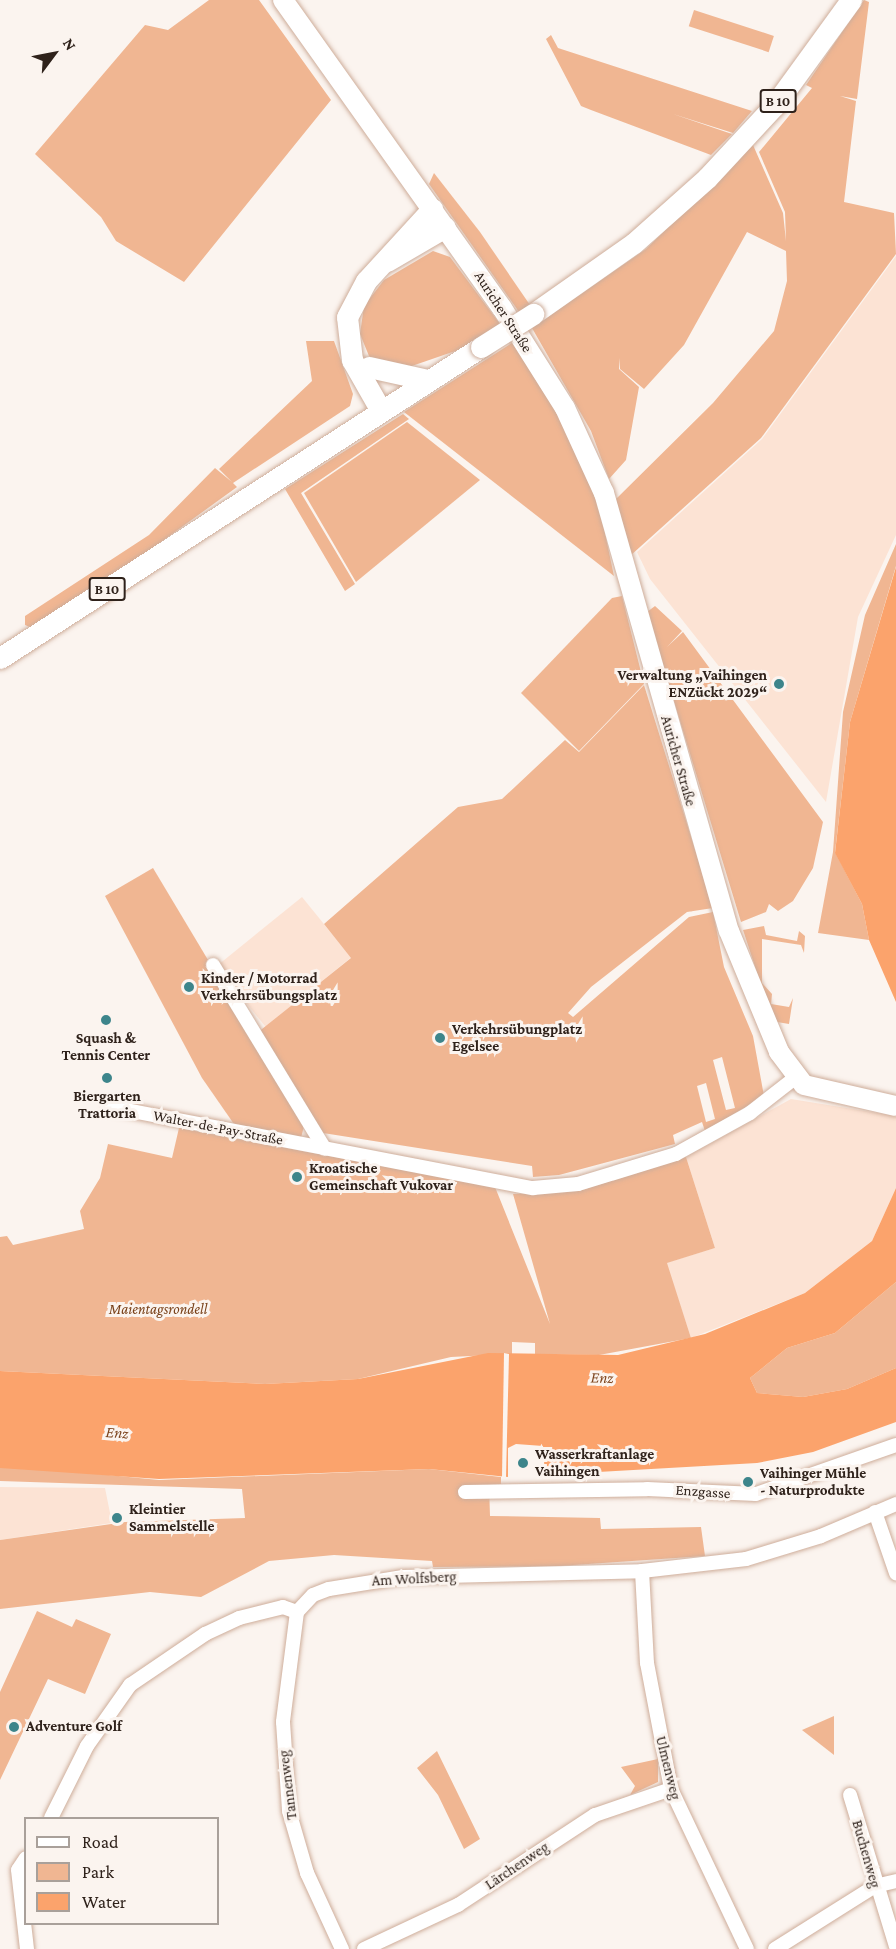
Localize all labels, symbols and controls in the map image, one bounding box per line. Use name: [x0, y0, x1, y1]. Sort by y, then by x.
north arrow: [24, 24, 84, 84]
text: N: [60, 35, 80, 53]
road number: B 10: [758, 90, 798, 112]
street label: Auricher Straße: [470, 268, 536, 356]
road number: B 10: [88, 578, 126, 600]
place label: Verwaltung „Vaihingen ENZückt 2029“: [617, 666, 767, 701]
marker: Verwaltung „Vaihingen ENZückt 2029“: [772, 677, 786, 691]
street label: Auricher Straße: [656, 714, 700, 808]
place label: Kinder / Motorrad Verkehrsübungsplatz: [201, 969, 337, 1004]
marker: Kinder / Motorrad Verkehrsübungsplatz: [182, 980, 196, 994]
marker: Squash & Tennis Center: [99, 1013, 113, 1027]
place label: Verkehrsübungplatz Egelsee: [452, 1020, 582, 1055]
place label: Squash & Tennis Center: [62, 1029, 150, 1064]
marker: Verkehrsübungplatz Egelsee: [433, 1031, 447, 1045]
marker: Biergarten Trattoria: [100, 1071, 114, 1085]
place label: Biergarten Trattoria: [73, 1087, 141, 1122]
street label: Walter-de-Pay-Straße: [152, 1107, 284, 1149]
place label: Kroatische Gemeinschaft Vukovar: [309, 1159, 453, 1194]
marker: Kroatische Gemeinschaft Vukovar: [290, 1170, 304, 1184]
park label: Maientagsrondell: [109, 1301, 207, 1319]
water label: Enz: [590, 1368, 614, 1388]
water label: Enz: [105, 1423, 129, 1443]
place label: Wasserkraftanlage Vaihingen: [535, 1445, 654, 1480]
marker: Wasserkraftanlage Vaihingen: [516, 1456, 530, 1470]
place label: Vaihinger Mühle - Naturprodukte: [760, 1464, 866, 1499]
marker: Vaihinger Mühle - Naturprodukte: [741, 1475, 755, 1489]
street label: Enzgasse: [675, 1481, 731, 1503]
place label: Kleintier Sammelstelle: [129, 1500, 215, 1535]
marker: Kleintier Sammelstelle: [110, 1511, 124, 1525]
street label: Am Wolfsberg: [371, 1568, 457, 1590]
place label: Adventure Golf: [26, 1718, 122, 1736]
marker: Adventure Golf: [7, 1720, 21, 1734]
street label: Ulmenweg: [651, 1734, 685, 1802]
street label: Tannenweg: [275, 1749, 301, 1821]
legend: [24, 1817, 219, 1925]
street label: Buchenweg: [848, 1818, 884, 1890]
text: Road: [82, 1832, 119, 1852]
street label: Lärchenweg: [482, 1838, 552, 1894]
text: Park: [82, 1862, 114, 1882]
text: Water: [82, 1892, 126, 1912]

